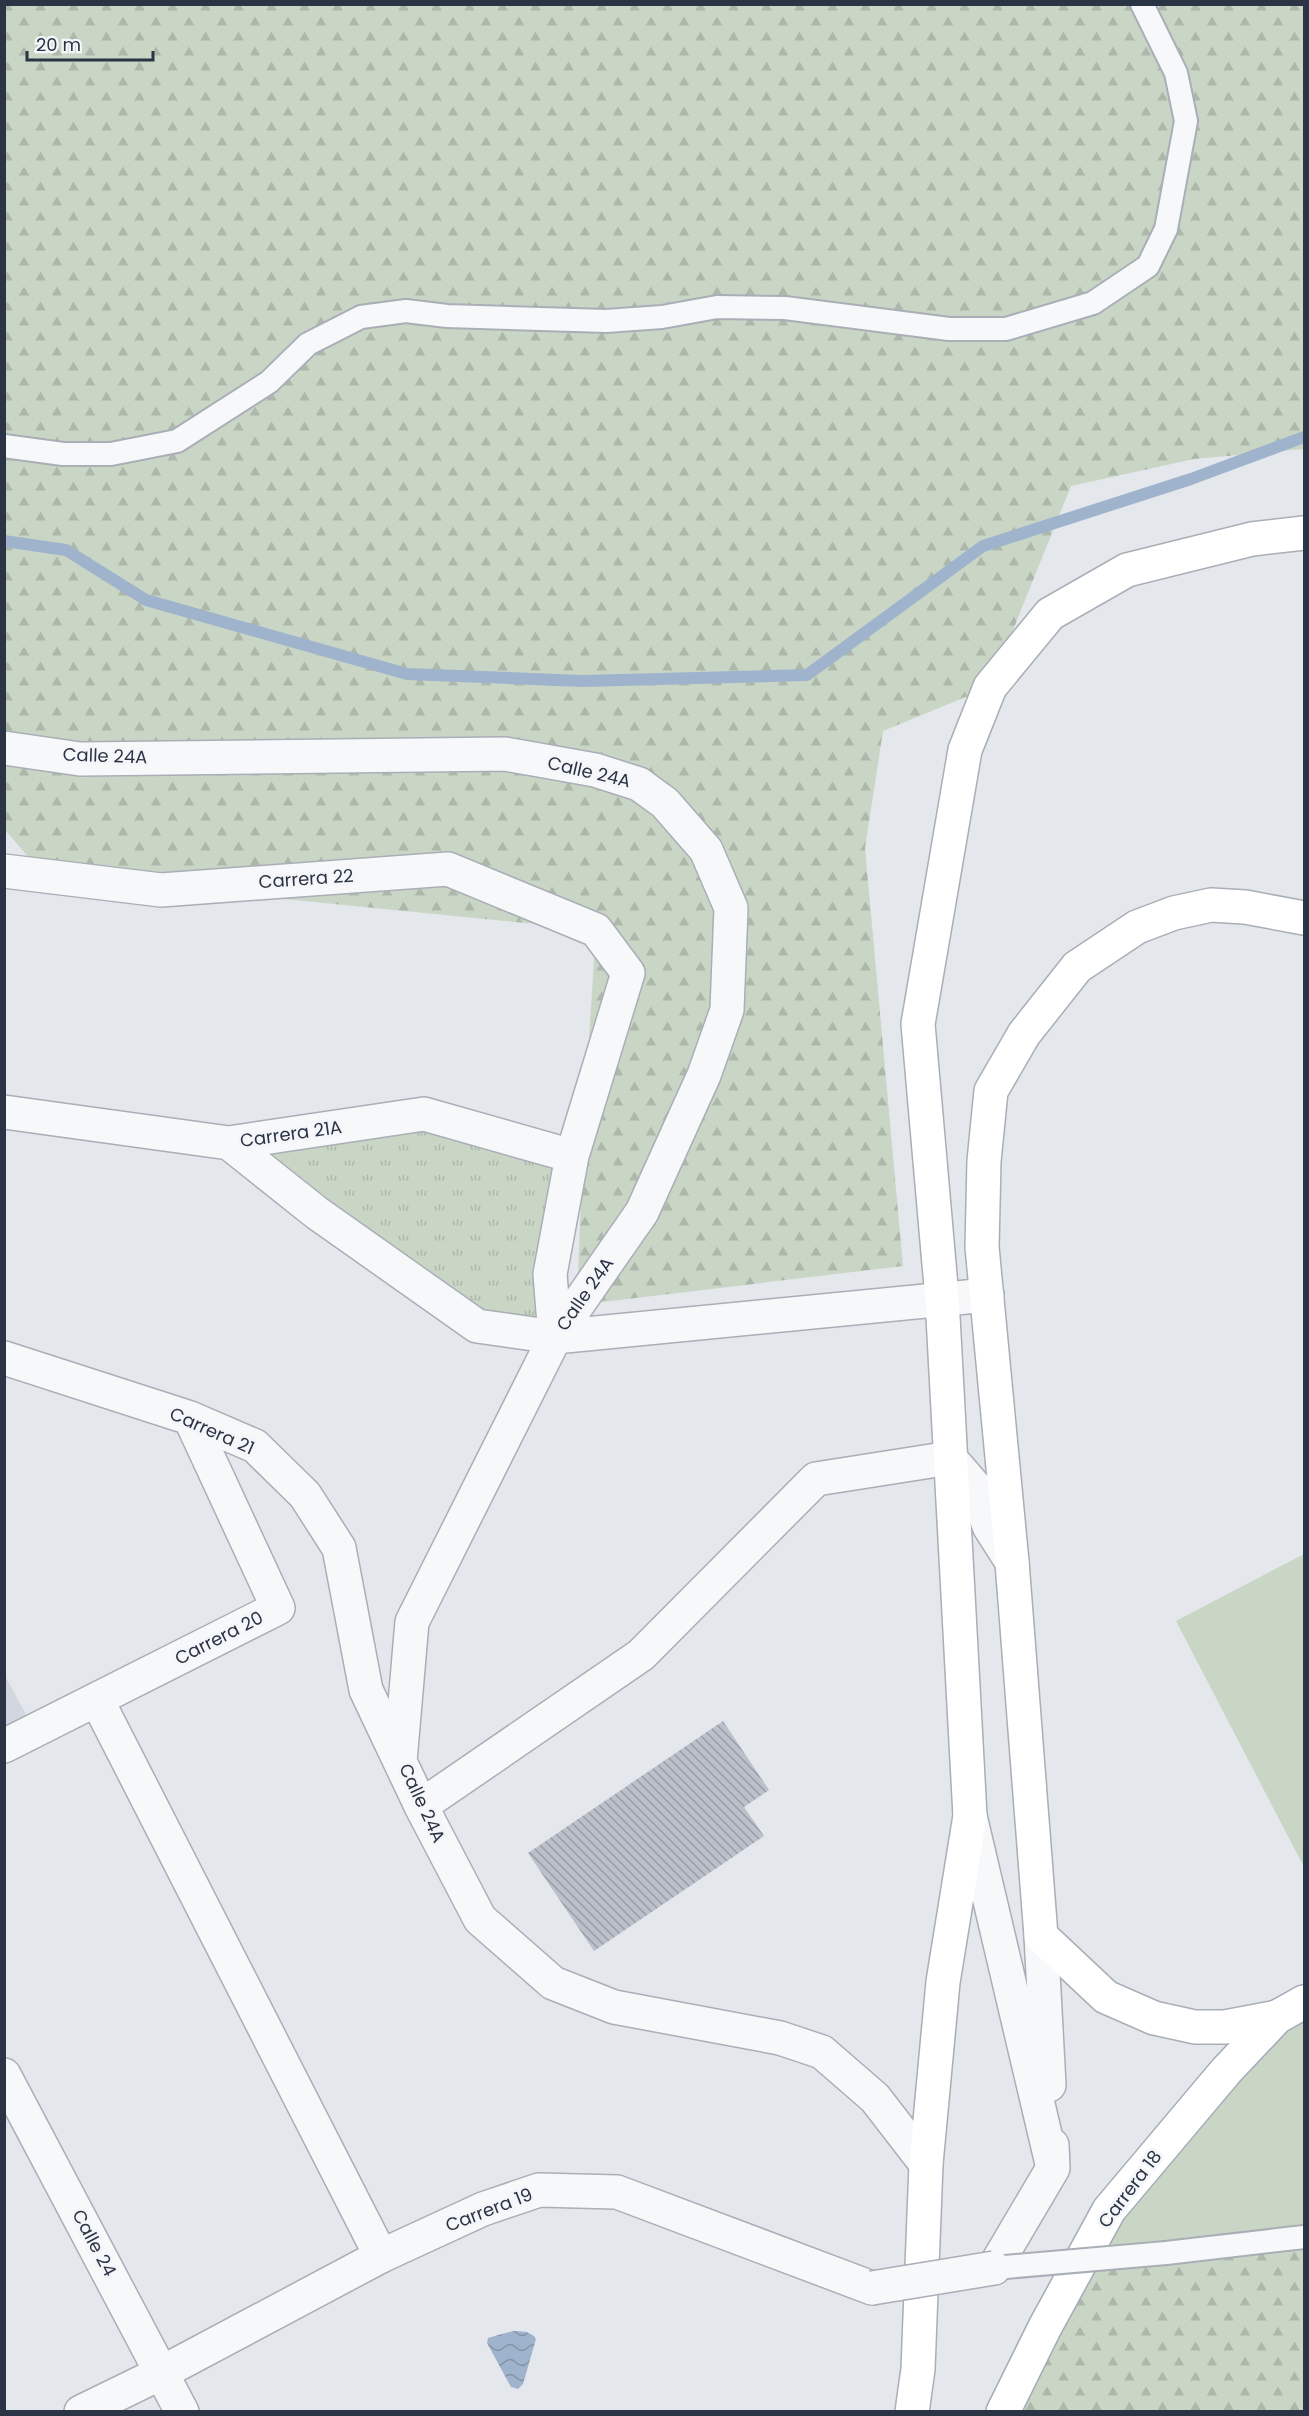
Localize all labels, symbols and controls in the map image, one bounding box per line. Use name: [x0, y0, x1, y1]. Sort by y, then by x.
scale bar: [27, 24, 153, 62]
text: 20 m: [36, 32, 81, 57]
street label: Calle 24A: [62, 742, 148, 769]
street label: Calle 24A: [545, 750, 633, 793]
street label: Carrera 22: [258, 863, 354, 894]
street label: Carrera 21A: [238, 1114, 343, 1153]
street label: Calle 24A: [550, 1252, 619, 1336]
street label: Carrera 21: [166, 1401, 259, 1460]
street label: Carrera 20: [170, 1605, 267, 1670]
street label: Calle 24A: [393, 1759, 452, 1846]
street label: Carrera 18: [1092, 2145, 1167, 2233]
street label: Carrera 19: [442, 2181, 536, 2238]
street label: Calle 24: [66, 2205, 123, 2281]

